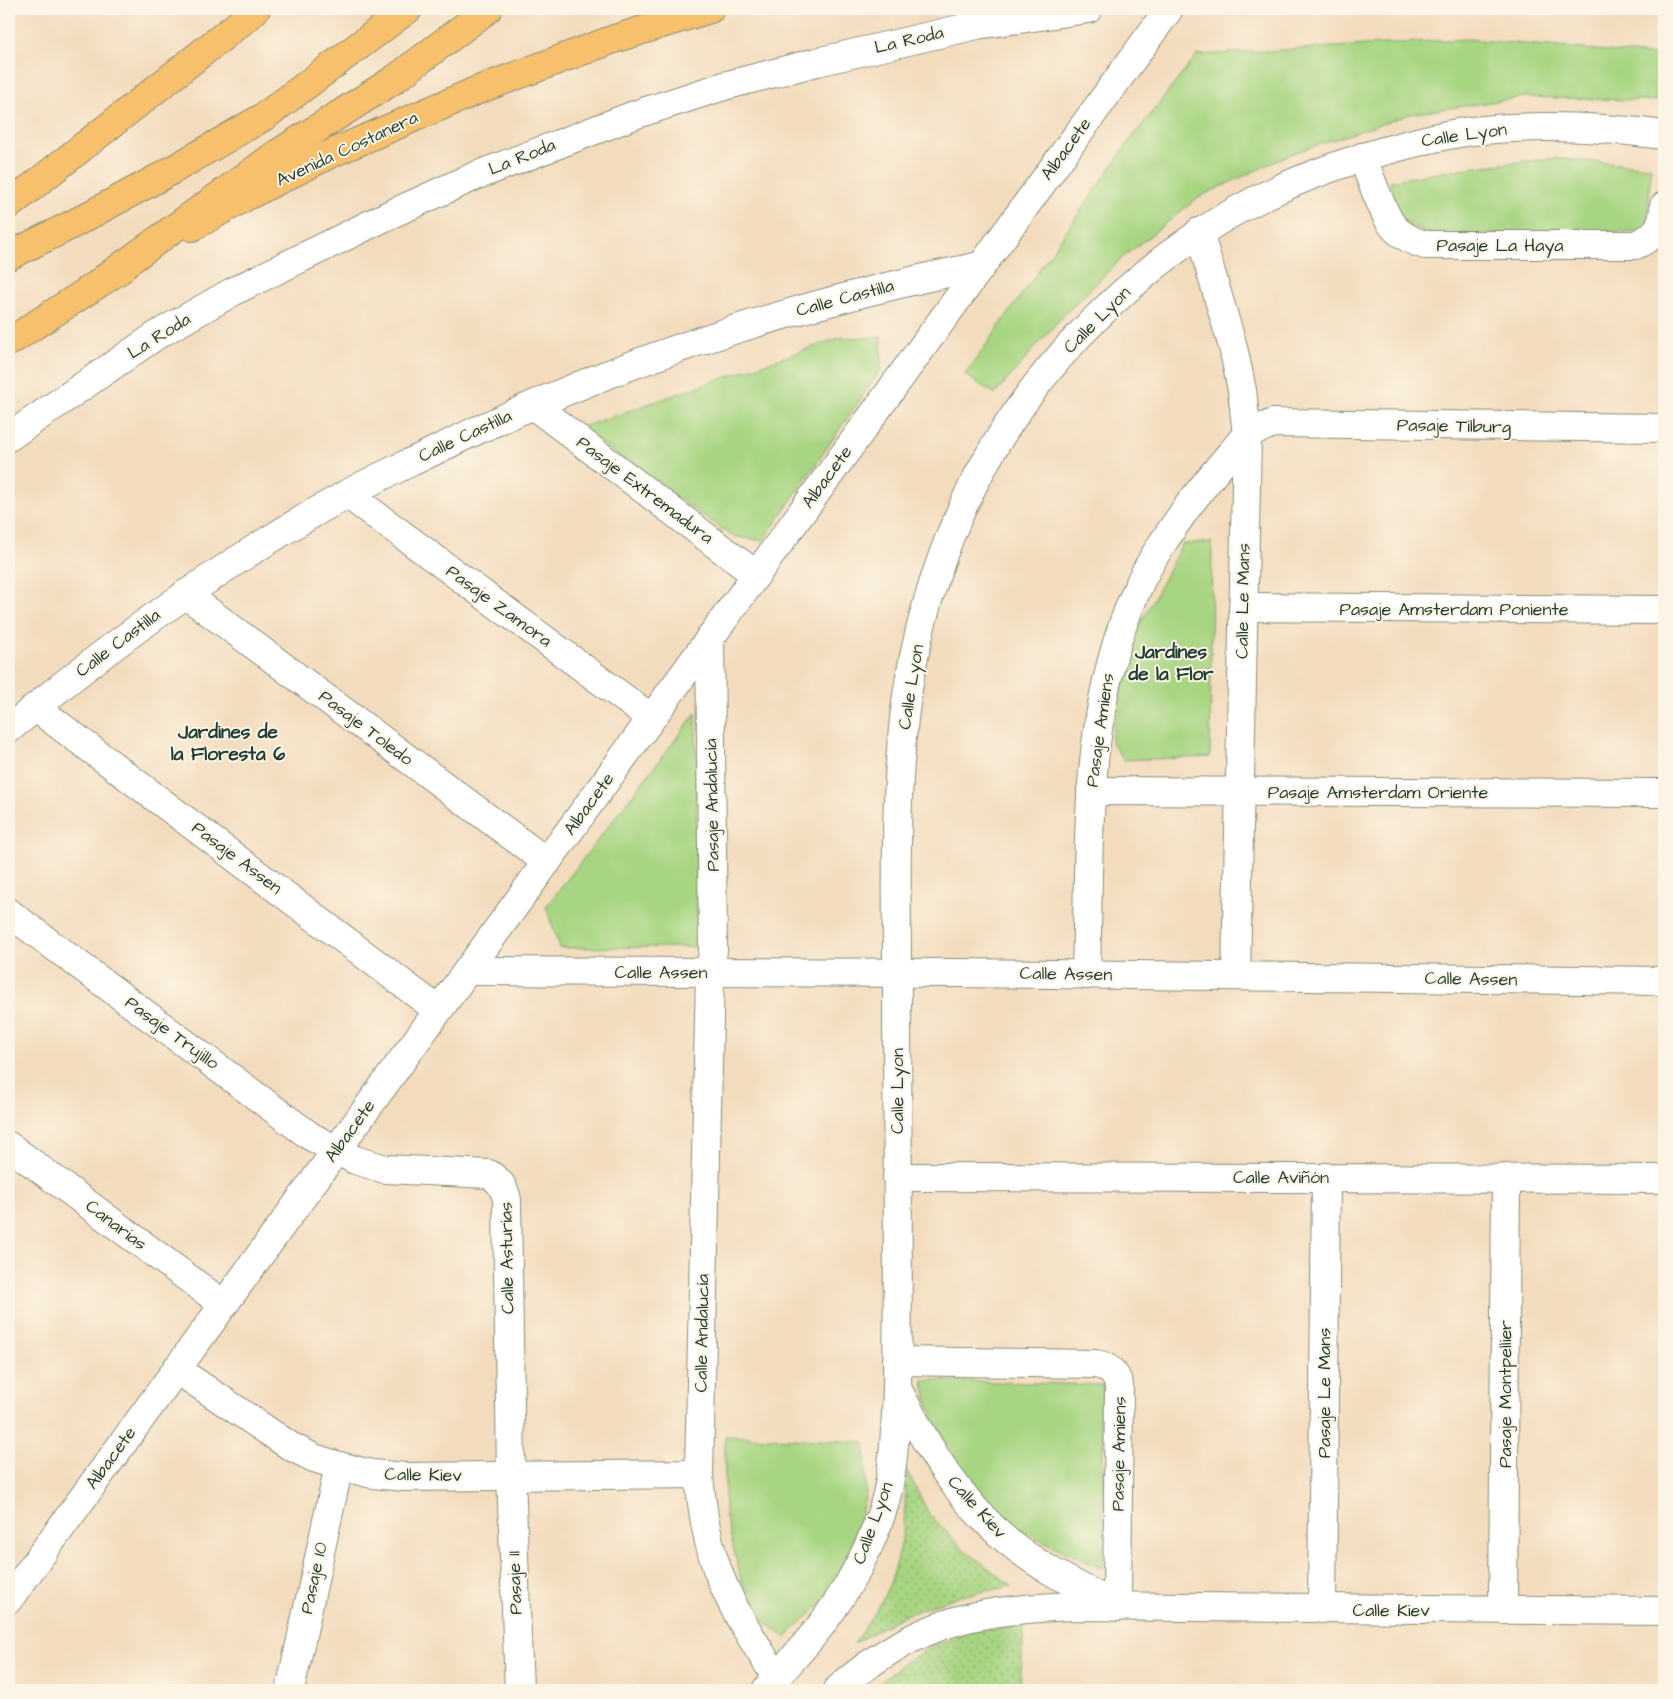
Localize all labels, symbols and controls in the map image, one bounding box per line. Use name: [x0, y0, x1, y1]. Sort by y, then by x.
street label: La Roda: [872, 20, 946, 60]
street label: Avenida Costanera: [272, 105, 422, 193]
street label: Albacete: [1035, 112, 1097, 185]
street label: Calle Lyon: [1420, 117, 1508, 154]
street label: La Roda: [485, 132, 559, 182]
street label: Pasaje La Haya: [1437, 233, 1563, 259]
street label: Calle Castilla: [793, 273, 897, 323]
street label: Calle Lyon: [1058, 281, 1137, 360]
street label: La Roda: [123, 307, 195, 365]
street label: Calle Castilla: [414, 403, 516, 469]
street label: Pasaje Tilburg: [1397, 413, 1511, 440]
street label: Pasaje Extremadura: [571, 430, 719, 550]
street label: Albacete: [796, 440, 858, 513]
street label: Calle Le Mans: [1229, 543, 1257, 659]
street label: Pasaje Zamora: [441, 559, 557, 653]
street label: Pasaje Amsterdam Poniente: [1339, 597, 1569, 622]
street label: Calle Castilla: [70, 603, 166, 683]
district label: Jardines de la Flor: [1127, 639, 1214, 688]
street label: Calle Lyon: [892, 643, 931, 732]
street label: Pasaje Amiens: [1080, 671, 1120, 789]
street label: Pasaje Toledo: [314, 684, 418, 772]
district label: Jardines de la Floresta 6: [171, 719, 285, 768]
street label: Pasaje Andalucía: [698, 738, 726, 872]
street label: Albacete: [558, 767, 620, 840]
street label: Pasaje Amsterdam Oriente: [1268, 780, 1489, 805]
street label: Pasaje Assen: [187, 816, 287, 900]
street label: Calle Assen: [615, 960, 707, 985]
street label: Calle Assen: [1019, 961, 1113, 987]
street label: Calle Assen: [1424, 966, 1518, 992]
street label: Pasaje Trujillo: [120, 990, 224, 1076]
street label: Calle Lyon: [885, 1048, 911, 1134]
street label: Albacete: [319, 1094, 381, 1167]
street label: Calle Aviñón: [1233, 1165, 1329, 1190]
street label: Canarias: [80, 1194, 152, 1256]
street label: Calle Asturias: [494, 1202, 520, 1314]
street label: Calle Andalucía: [688, 1273, 716, 1393]
street label: Pasaje Montpellier: [1493, 1320, 1518, 1468]
street label: Pasaje Le Mans: [1312, 1328, 1337, 1458]
street label: Pasaje Amiens: [1105, 1396, 1133, 1512]
street label: Albacete: [80, 1421, 142, 1494]
street label: Calle Kiev: [384, 1462, 462, 1488]
street label: Calle Kiev: [942, 1470, 1013, 1545]
street label: Calle Lyon: [847, 1478, 900, 1568]
street label: Pasaje 10: [294, 1540, 334, 1616]
street label: Pasaje 11: [501, 1551, 529, 1615]
street label: Calle Kiev: [1352, 1598, 1430, 1623]

